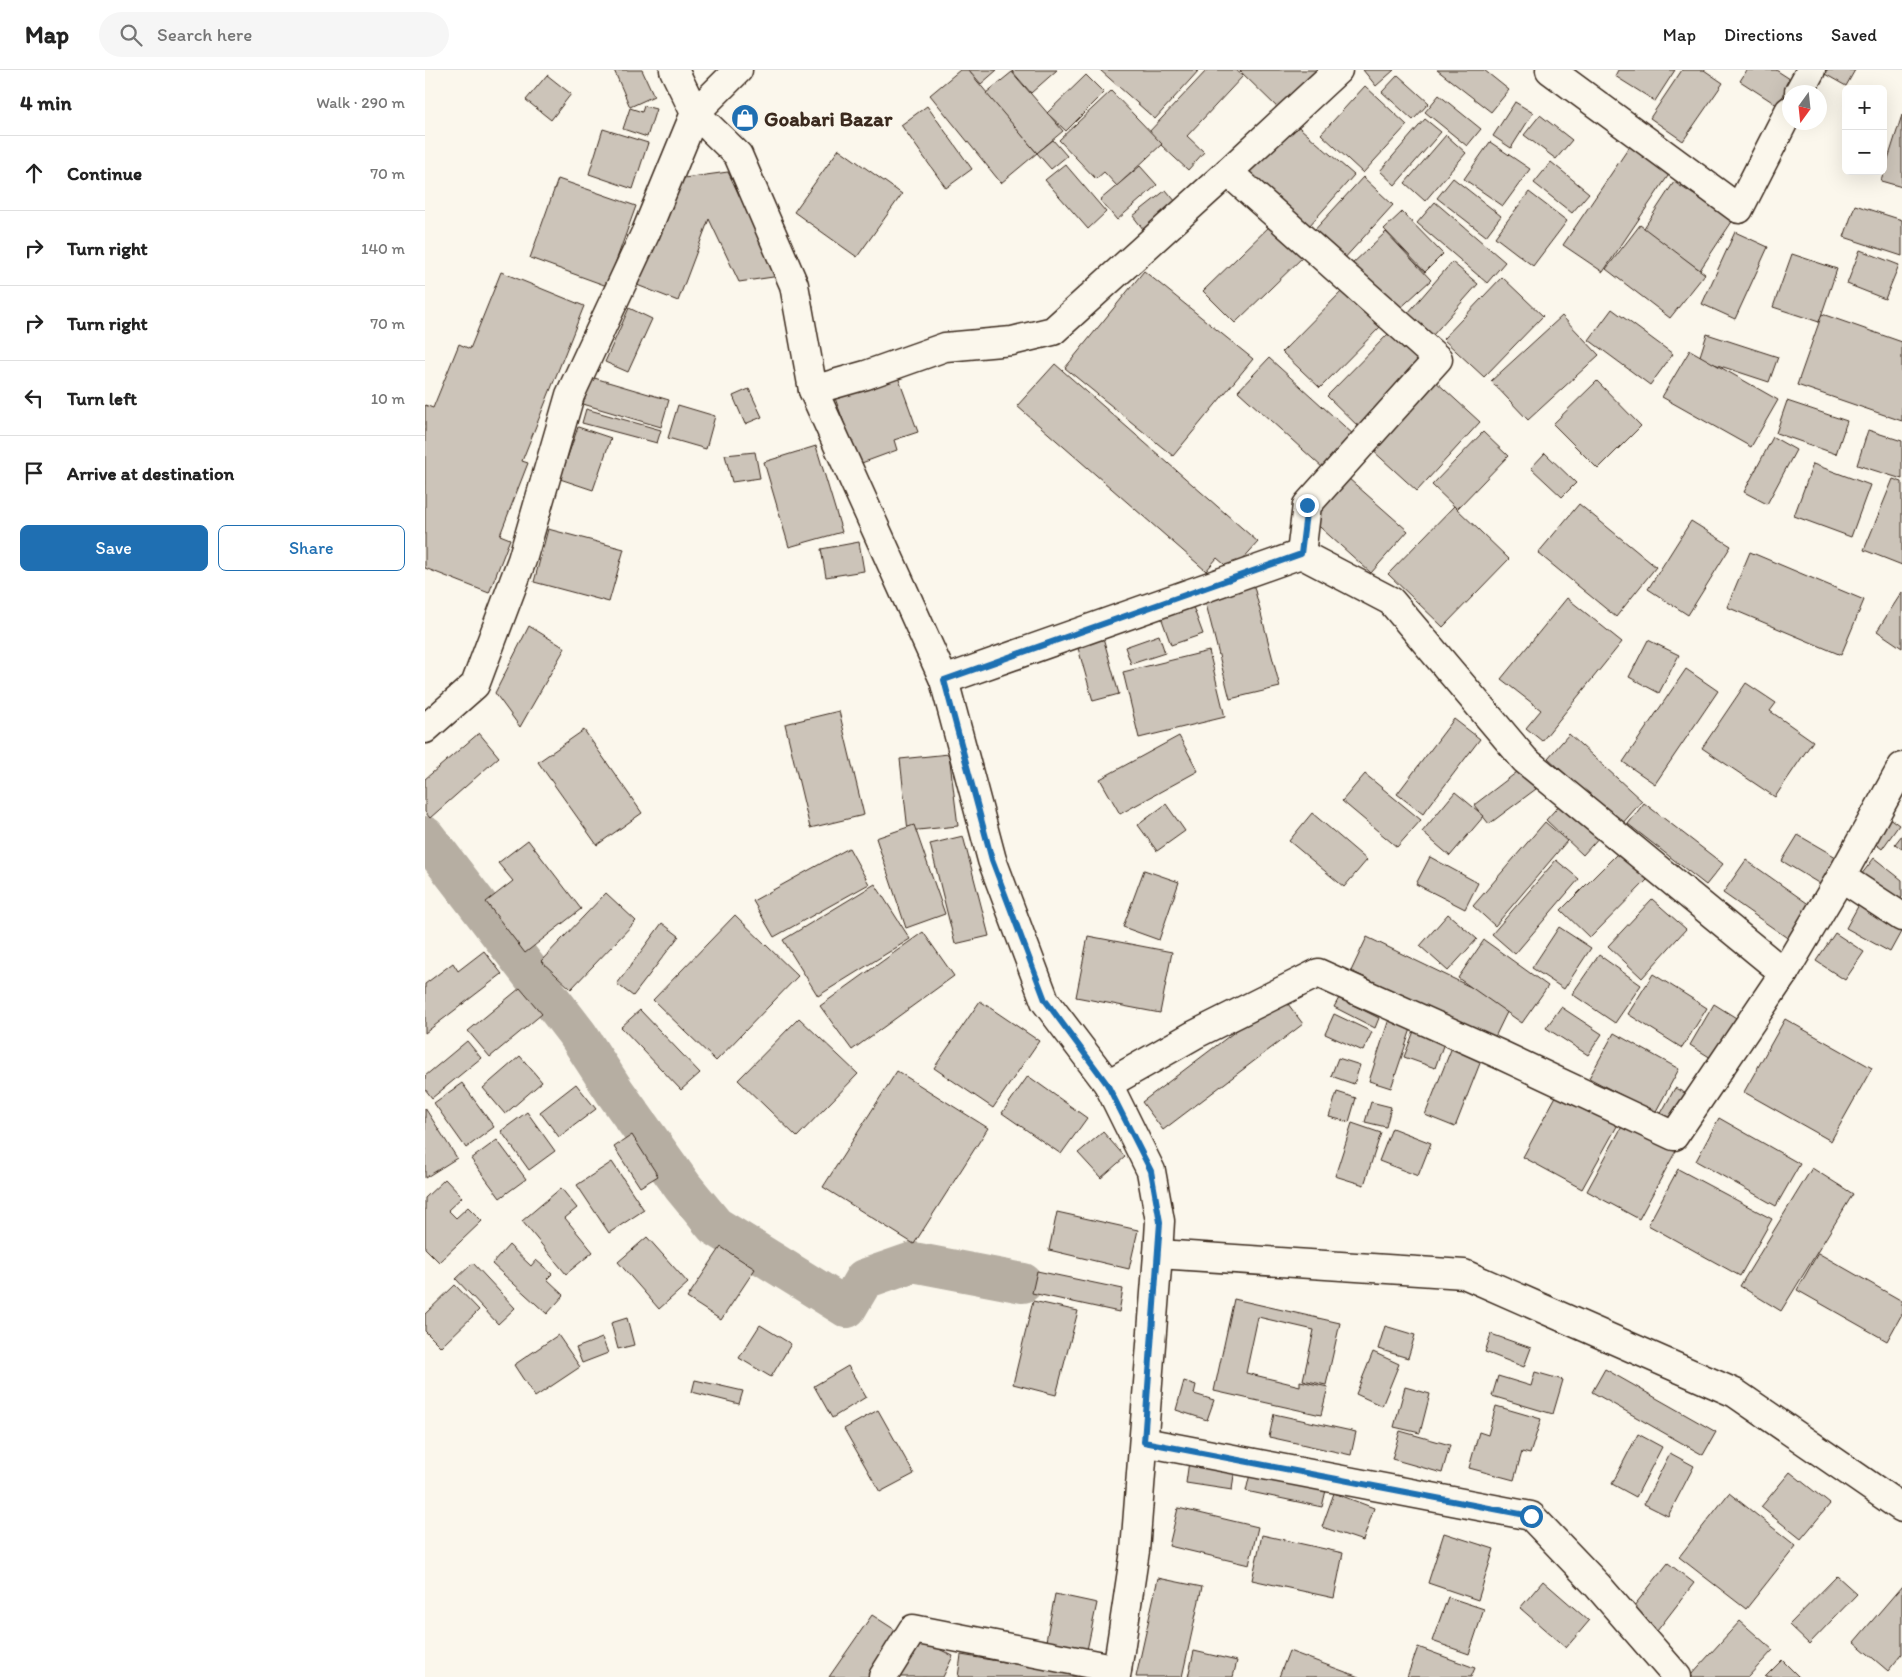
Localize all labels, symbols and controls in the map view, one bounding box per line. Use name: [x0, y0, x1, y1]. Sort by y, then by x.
search box: [99, 12, 449, 57]
text: Map: [25, 20, 69, 49]
icon: search: [117, 21, 145, 49]
text: Search here: [157, 23, 252, 46]
text: Map: [1663, 24, 1696, 46]
text: Directions: [1724, 24, 1803, 46]
text: Saved: [1831, 24, 1877, 46]
north arrow: [1782, 85, 1827, 130]
map controls: [1842, 85, 1887, 175]
button: +: [1842, 85, 1887, 130]
text: 4 min: [20, 90, 72, 115]
text: Walk · 290 m: [316, 93, 405, 112]
shop icon: Goabari Bazar: [730, 103, 760, 133]
place label: Goabari Bazar: [764, 106, 893, 131]
button: −: [1842, 130, 1887, 175]
icon: ahead: [20, 159, 48, 187]
text: Continue: [67, 162, 142, 185]
text: 70 m: [370, 164, 405, 183]
icon: right: [20, 234, 48, 262]
text: Turn right: [67, 237, 148, 260]
text: 140 m: [361, 239, 405, 258]
icon: right: [20, 309, 48, 337]
text: Turn right: [67, 312, 148, 335]
text: 70 m: [370, 314, 405, 333]
icon: left: [20, 384, 48, 412]
text: Turn left: [67, 387, 137, 410]
text: 10 m: [371, 389, 405, 408]
icon: arrive: [20, 459, 48, 487]
text: Arrive at destination: [67, 462, 234, 485]
route end: [1296, 494, 1319, 517]
button: Save: [20, 525, 208, 571]
button: Share: [218, 525, 405, 571]
route start: [1520, 1505, 1543, 1528]

